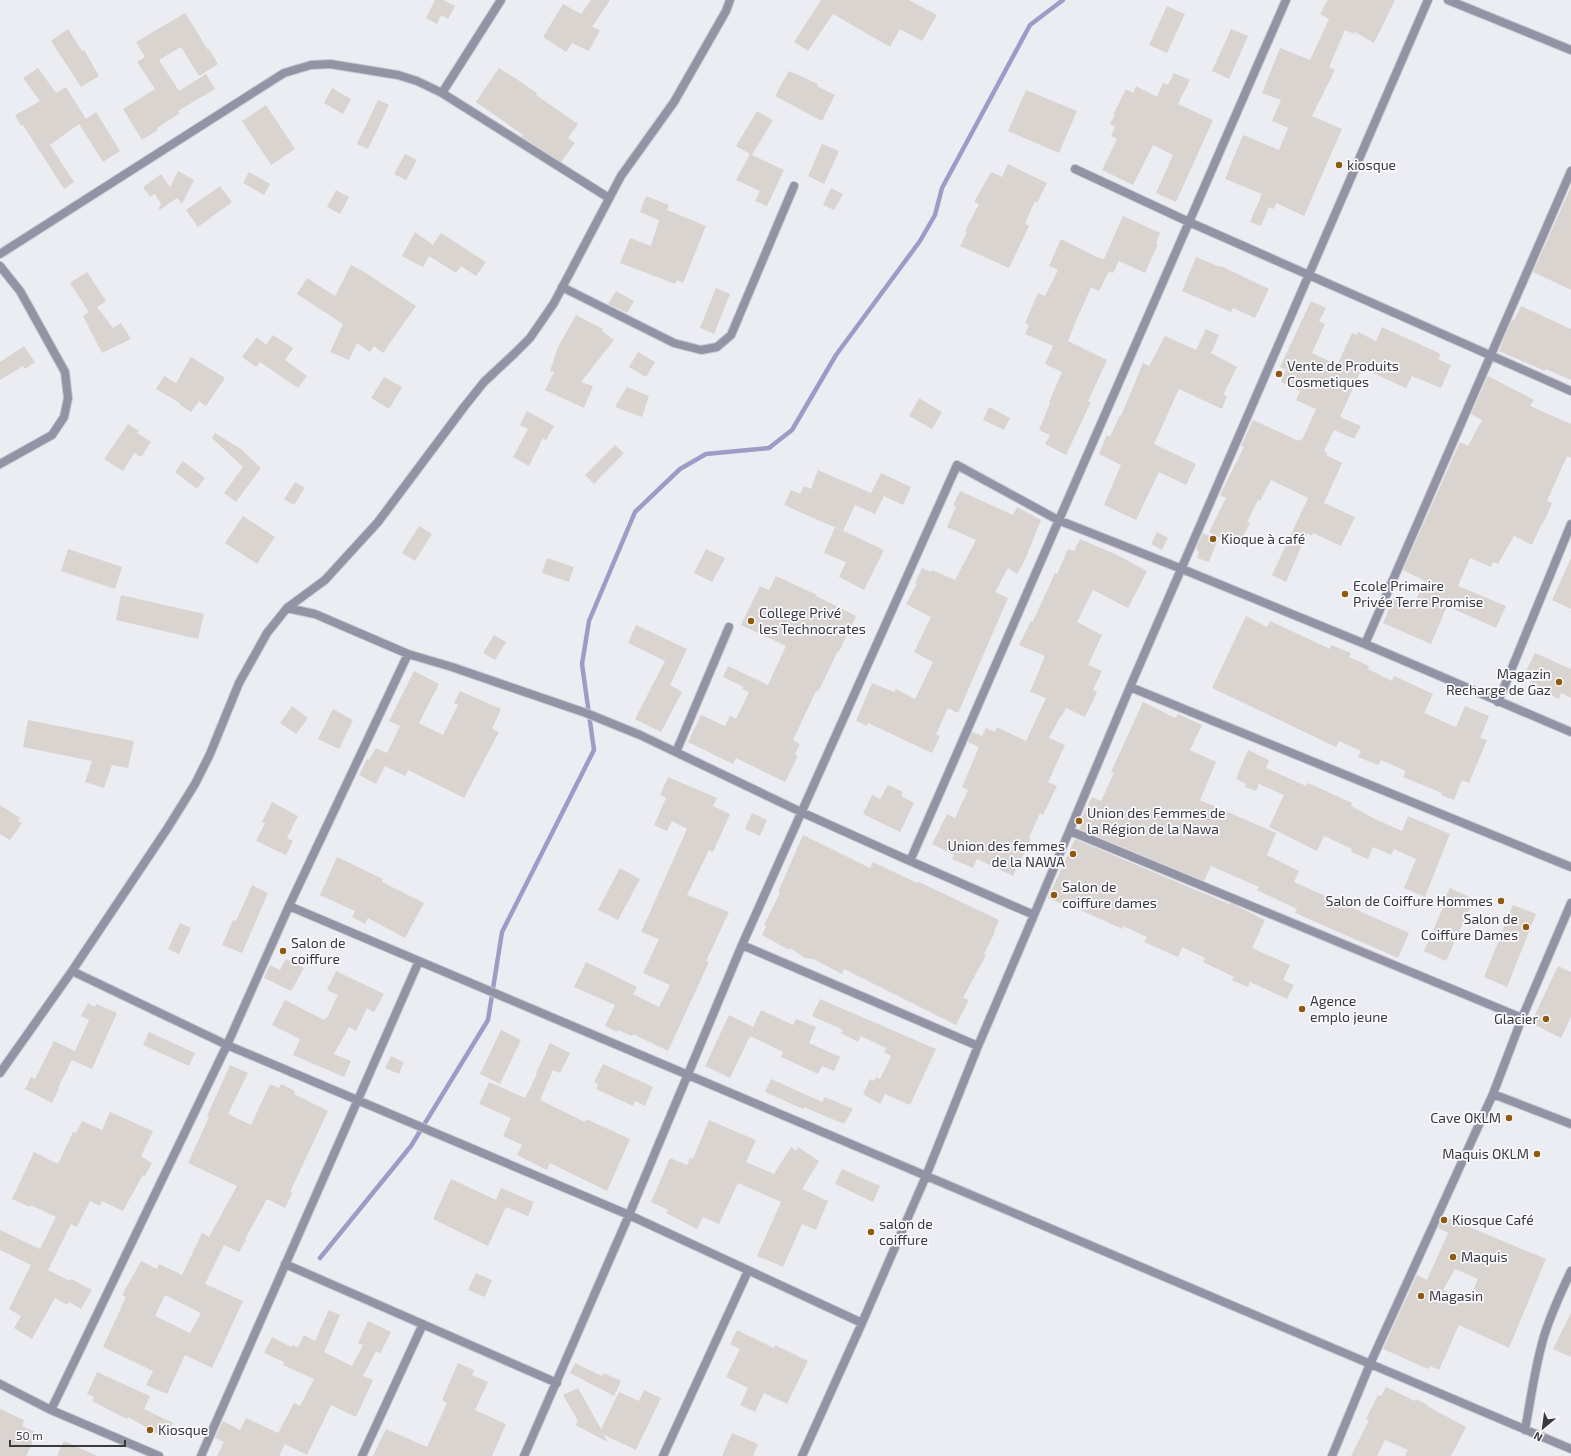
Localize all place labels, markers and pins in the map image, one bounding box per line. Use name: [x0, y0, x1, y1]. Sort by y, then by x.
place label: kiosque: [1347, 156, 1396, 173]
marker: kiosque: [1334, 160, 1344, 170]
place label: Vente de Produits Cosmetiques: [1287, 357, 1399, 390]
marker: Vente de Produits Cosmetiques: [1274, 369, 1284, 379]
place label: Kioque à café: [1221, 530, 1305, 547]
marker: Kioque à café: [1208, 534, 1218, 544]
place label: Ecole Primaire Privée Terre Promise: [1353, 577, 1483, 610]
marker: Ecole Primaire Privée Terre Promise: [1340, 589, 1350, 599]
place label: College Privé les Technocrates: [759, 604, 866, 637]
marker: College Privé les Technocrates: [746, 616, 756, 626]
place label: Magazin Recharge de Gaz: [1446, 665, 1551, 698]
marker: Magazin Recharge de Gaz: [1554, 677, 1564, 687]
place label: Union des Femmes de la Région de la Nawa: [1087, 804, 1226, 837]
marker: Union des Femmes de la Région de la Nawa: [1074, 816, 1084, 826]
place label: Union des femmes de la NAWA: [947, 837, 1065, 870]
marker: Union des femmes de la NAWA: [1068, 849, 1078, 859]
place label: Salon de coiffure dames: [1062, 878, 1157, 911]
marker: Salon de coiffure dames: [1049, 890, 1059, 900]
place label: Salon de Coiffure Hommes: [1326, 892, 1493, 909]
marker: Salon de Coiffure Hommes: [1496, 896, 1506, 906]
place label: Salon de Coiffure Dames: [1421, 910, 1518, 943]
marker: Salon de Coiffure Dames: [1521, 922, 1531, 932]
place label: Salon de coiffure: [291, 934, 345, 967]
marker: Salon de coiffure: [278, 946, 288, 956]
place label: Agence emplo jeune: [1310, 992, 1388, 1025]
marker: Agence emplo jeune: [1297, 1004, 1307, 1014]
place label: Glacier: [1494, 1010, 1538, 1027]
marker: Glacier: [1541, 1014, 1551, 1024]
place label: Cave OKLM: [1430, 1109, 1501, 1126]
marker: Cave OKLM: [1504, 1113, 1514, 1123]
place label: Maquis OKLM: [1442, 1145, 1529, 1162]
marker: Maquis OKLM: [1532, 1149, 1542, 1159]
place label: Kiosque Café: [1452, 1211, 1534, 1228]
place label: salon de coiffure: [879, 1215, 933, 1248]
marker: Kiosque Café: [1439, 1215, 1449, 1225]
marker: salon de coiffure: [866, 1227, 876, 1237]
place label: Maquis: [1461, 1248, 1508, 1265]
marker: Maquis: [1448, 1252, 1458, 1262]
place label: Magasin: [1429, 1287, 1483, 1304]
marker: Magasin: [1416, 1291, 1426, 1301]
place label: Kiosque: [158, 1421, 208, 1438]
marker: Kiosque: [145, 1425, 155, 1435]

